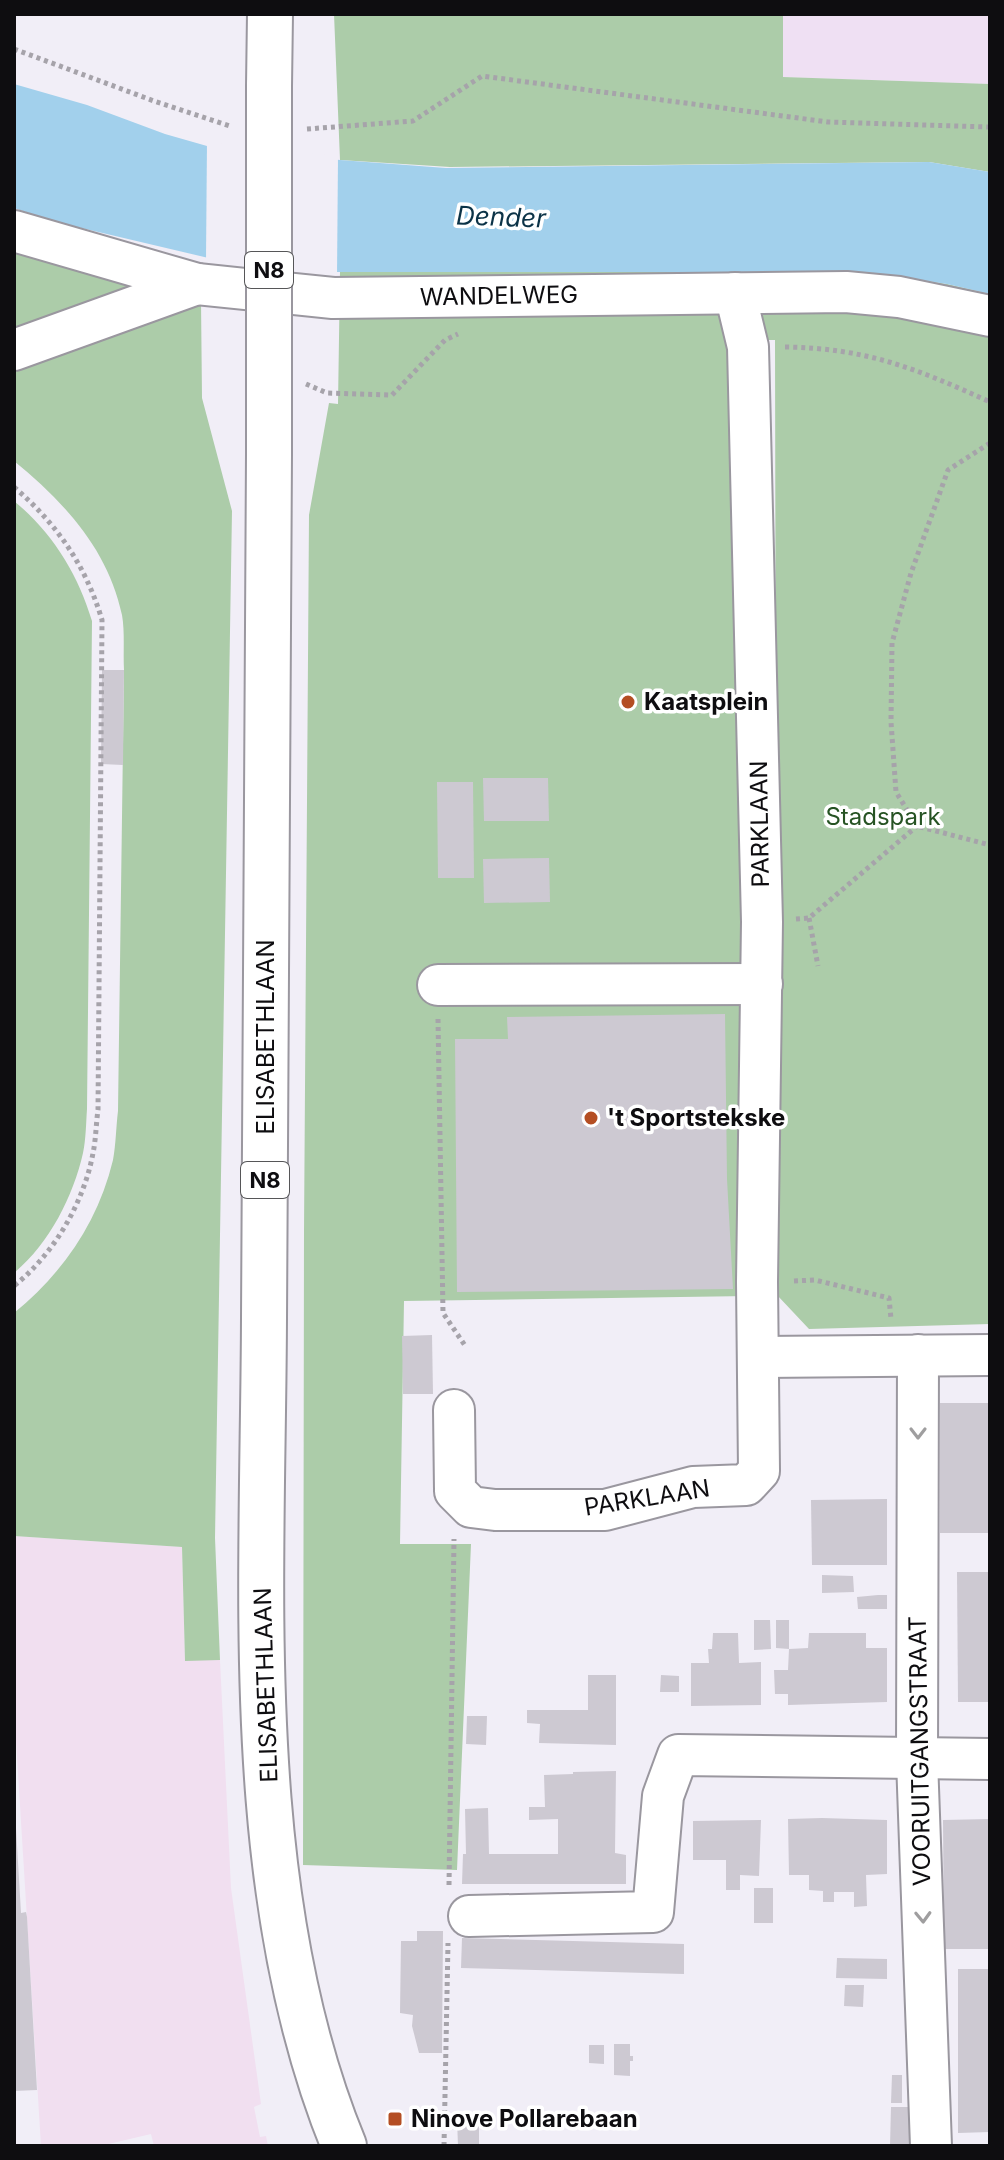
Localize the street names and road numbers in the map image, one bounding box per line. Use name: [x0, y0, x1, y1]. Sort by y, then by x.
road number: N8: [245, 252, 293, 288]
street label: WANDELWEG: [420, 280, 578, 311]
street label: PARKLAAN: [744, 760, 775, 888]
street label: ELISABETHLAAN: [251, 940, 280, 1134]
road number: N8: [241, 1162, 289, 1198]
street label: PARKLAAN: [582, 1473, 712, 1522]
street label: ELISABETHLAAN: [248, 1587, 283, 1783]
street label: VOORUITGANGSTRAAT: [903, 1616, 936, 1886]

